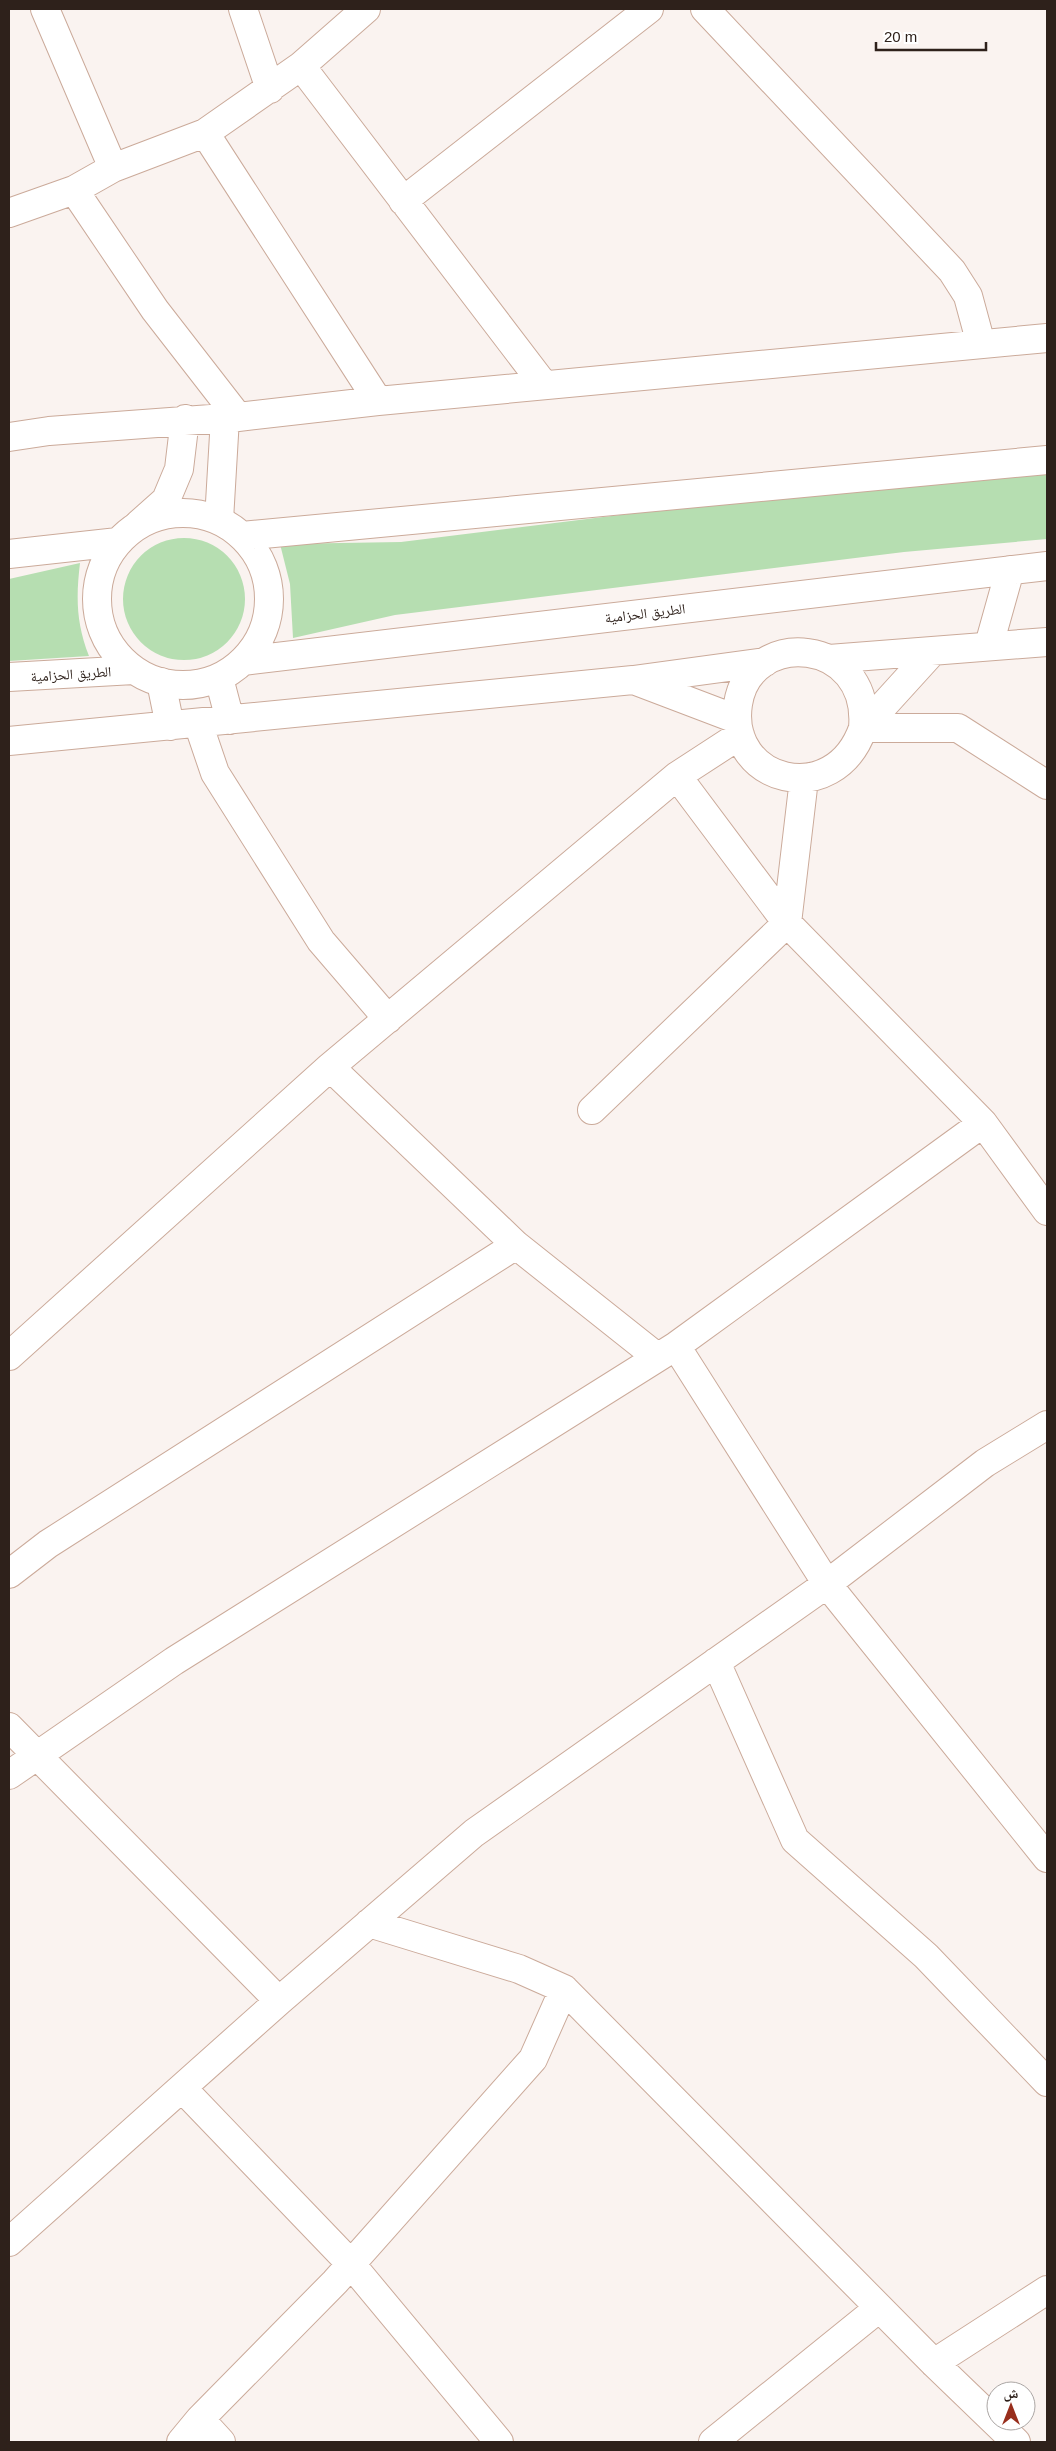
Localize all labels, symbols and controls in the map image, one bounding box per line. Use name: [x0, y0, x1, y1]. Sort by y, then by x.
scale bar: [876, 20, 986, 52]
text: 20 m: [884, 28, 917, 45]
street label: الطريق الحزامية: [604, 600, 686, 628]
street label: الطريق الحزامية: [30, 663, 112, 687]
north arrow: [986, 2381, 1036, 2431]
text: ش: [1004, 2385, 1019, 2402]

